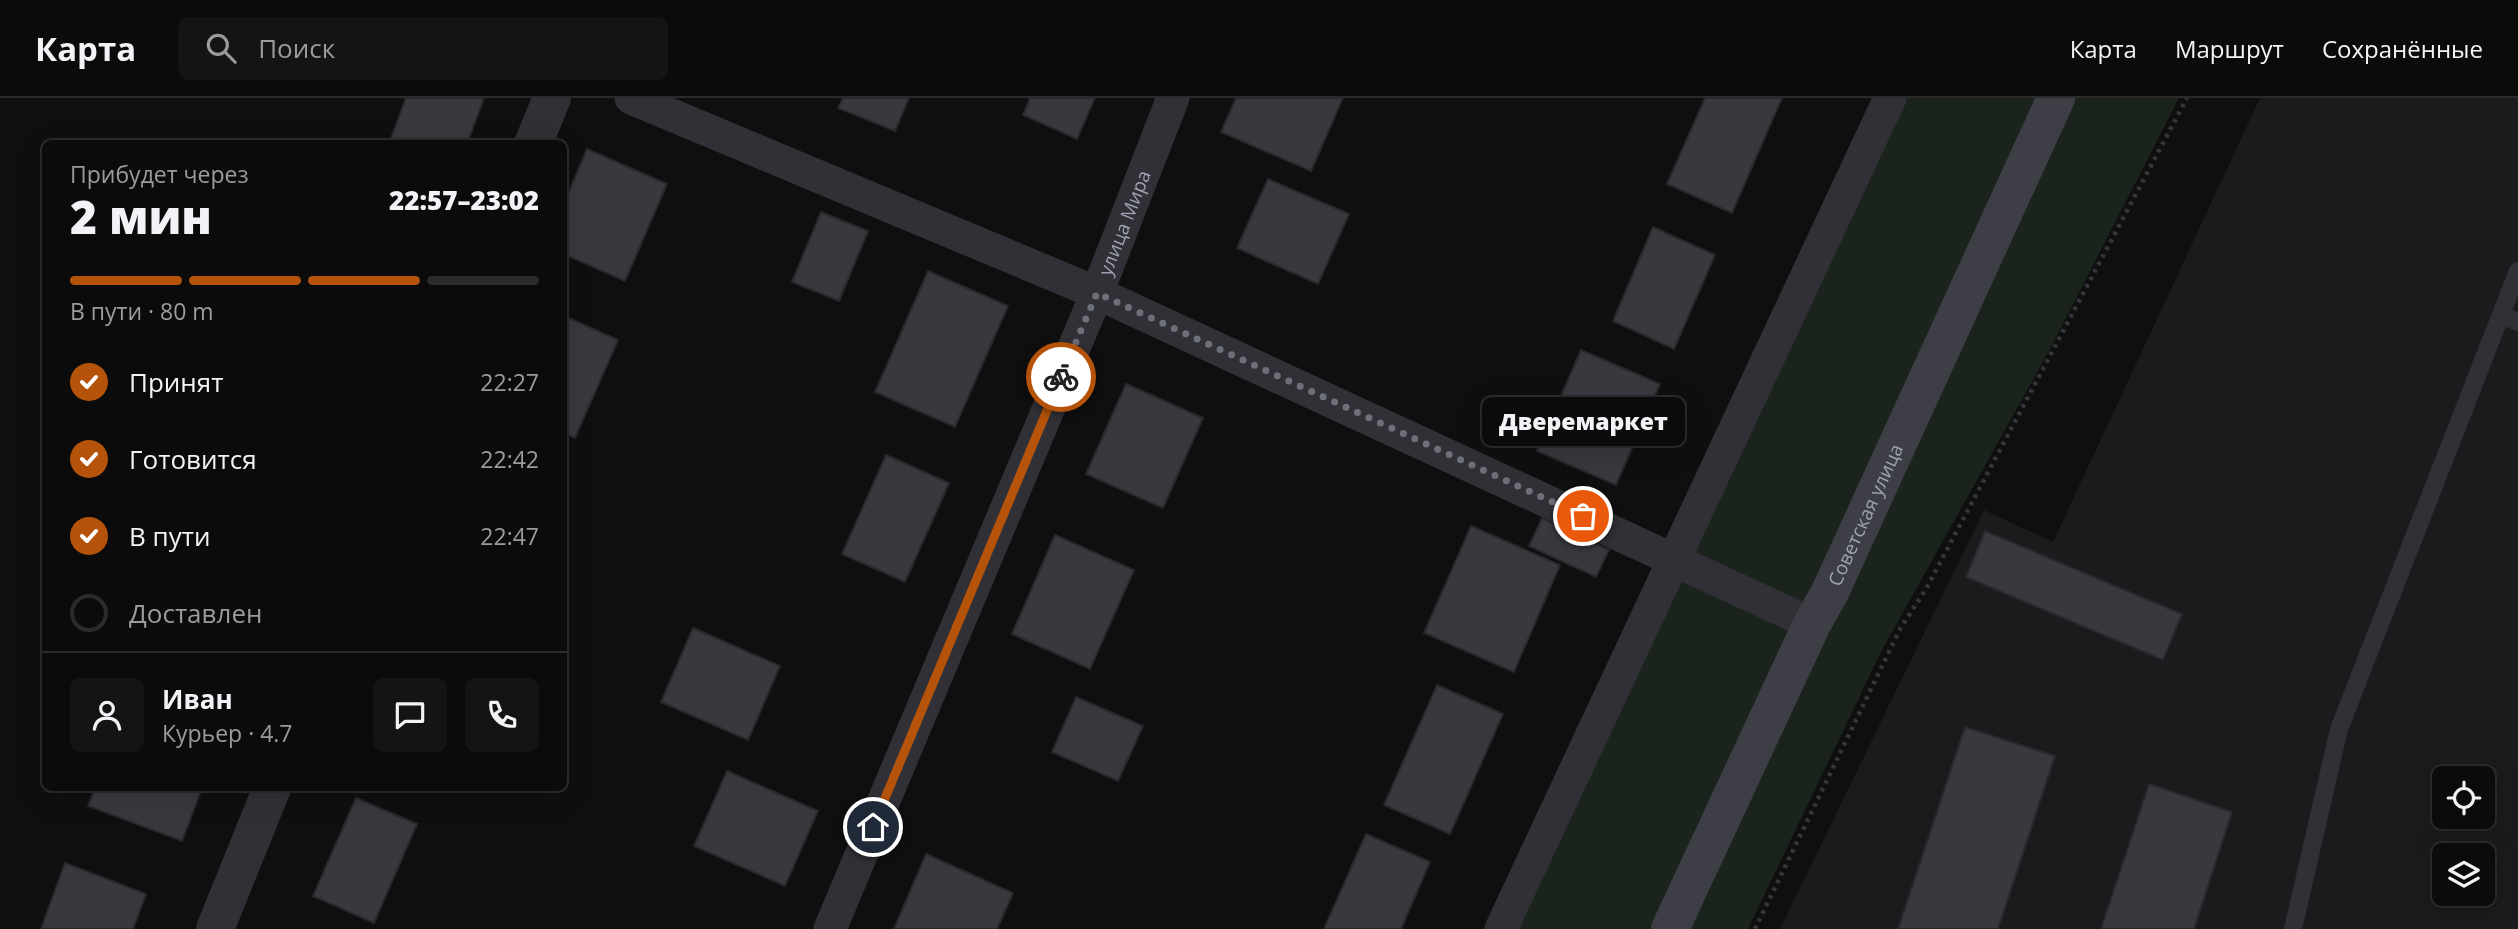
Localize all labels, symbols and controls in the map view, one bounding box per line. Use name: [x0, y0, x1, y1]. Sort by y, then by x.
search box: [178, 17, 668, 80]
text: Карта: [35, 26, 136, 71]
icon: search: [202, 29, 240, 67]
text: Поиск: [258, 30, 335, 66]
text: Карта: [2070, 32, 2137, 65]
text: Маршрут: [2175, 32, 2284, 65]
text: Сохранённые: [2322, 32, 2483, 65]
text: Прибудет через: [70, 158, 249, 190]
street label: улица Мира: [1092, 166, 1157, 279]
text: 22:57–23:02: [389, 182, 539, 218]
text: 2 мин: [70, 185, 212, 247]
text: В пути · 80 m: [70, 295, 214, 327]
courier: [1026, 342, 1096, 412]
icon: bike: [1042, 358, 1080, 396]
icon: check: [70, 363, 108, 401]
text: Принят: [129, 364, 223, 400]
text: 22:27: [480, 366, 539, 398]
callout: Дверемаркет: [1482, 397, 1684, 446]
text: Дверемаркет: [1499, 405, 1668, 437]
street label: Советская улица: [1821, 439, 1909, 590]
icon: check: [70, 440, 108, 478]
text: Готовится: [129, 441, 257, 477]
text: 22:42: [480, 443, 539, 475]
pin: [1553, 486, 1613, 546]
icon: bag: [1564, 497, 1602, 535]
icon: check: [70, 517, 108, 555]
text: В пути: [129, 518, 210, 554]
text: 22:47: [480, 520, 539, 552]
text: Доставлен: [129, 595, 262, 631]
button: person: [70, 678, 144, 752]
button: chat: [373, 678, 447, 752]
button: phone: [465, 678, 539, 752]
text: Иван: [162, 681, 233, 717]
text: Курьер · 4.7: [162, 717, 293, 749]
map controls: [2432, 766, 2495, 906]
button: locate: [2432, 766, 2495, 829]
pin: [843, 797, 903, 857]
icon: home: [854, 808, 892, 846]
button: layers: [2432, 843, 2495, 906]

